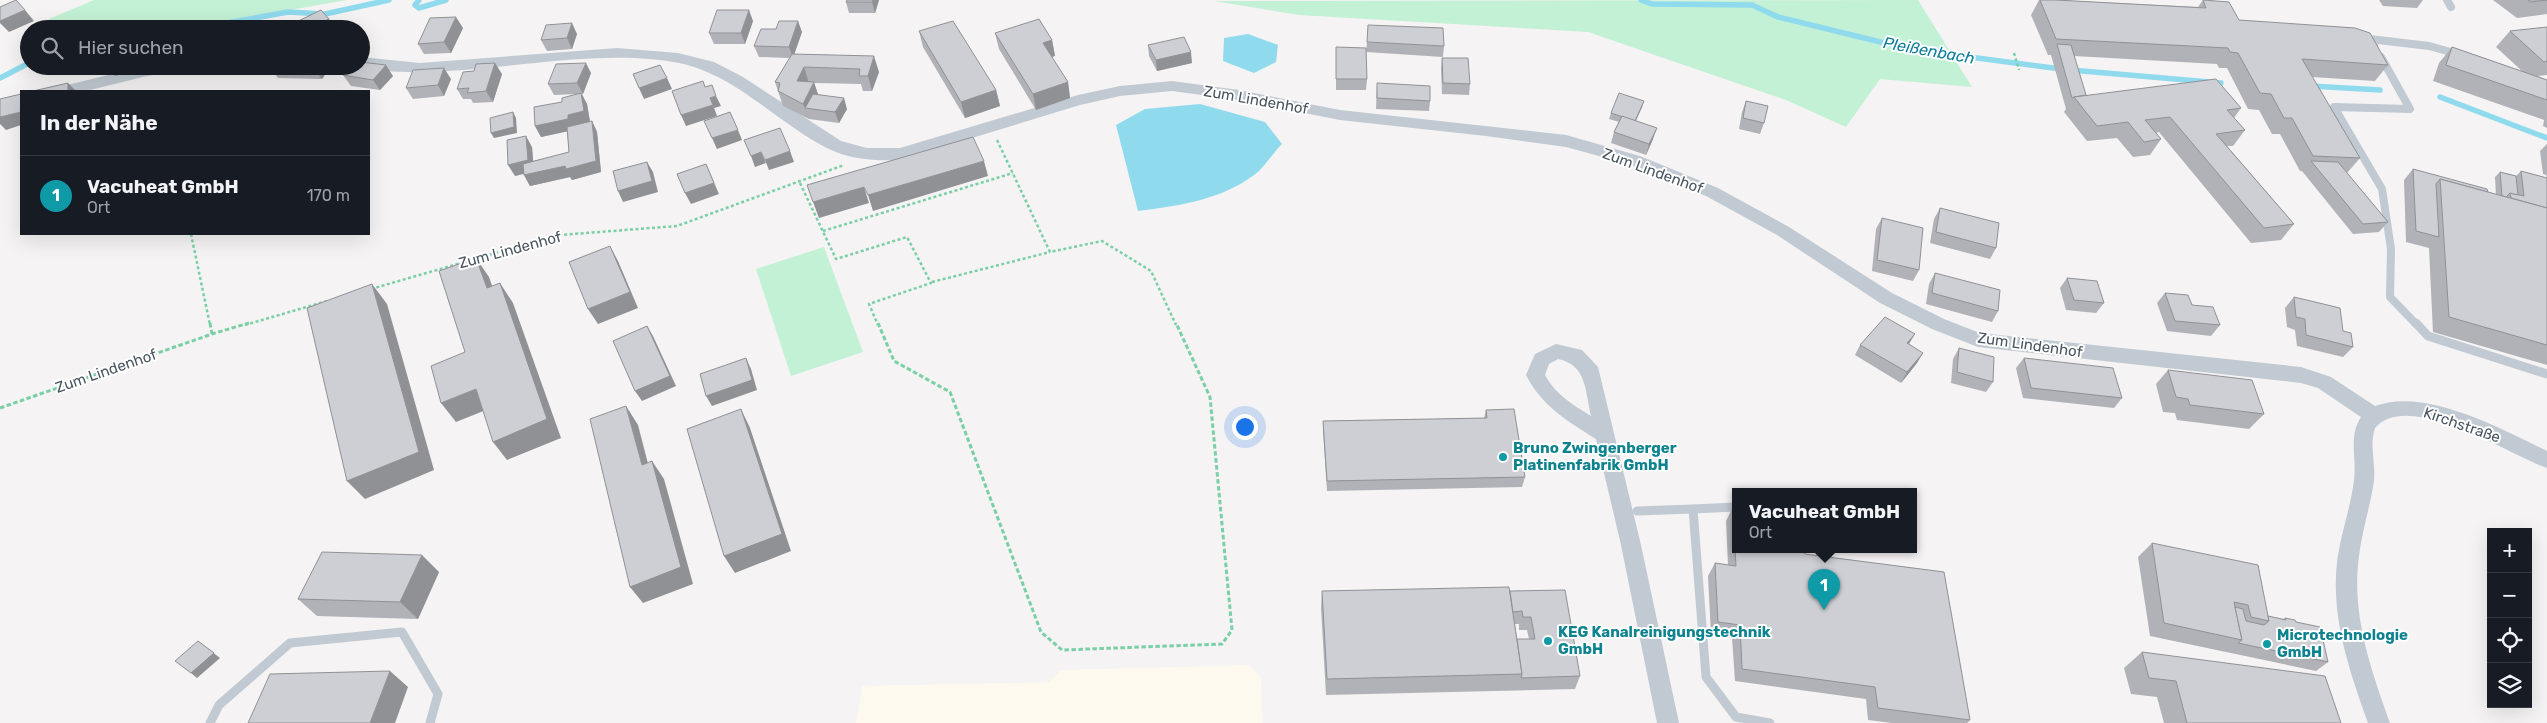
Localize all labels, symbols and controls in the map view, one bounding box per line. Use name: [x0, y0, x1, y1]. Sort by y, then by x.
search box: [20, 20, 370, 75]
water label: Pleißenbach: [1882, 33, 1976, 68]
icon: search: [38, 34, 66, 62]
text: Hier suchen: [78, 36, 184, 59]
street label: Zum Lindenhof: [1202, 82, 1310, 118]
text: In der Nähe: [40, 110, 158, 135]
street label: Zum Lindenhof: [1600, 144, 1706, 198]
text: Vacuheat GmbH: [87, 175, 239, 198]
text: 1: [52, 186, 60, 205]
text: 170 m: [307, 186, 350, 205]
text: Ort: [87, 198, 110, 217]
street label: Zum Lindenhof: [457, 228, 564, 272]
street label: Zum Lindenhof: [1976, 329, 2084, 361]
street label: Zum Lindenhof: [53, 345, 159, 397]
street label: Kirchstraße: [2421, 403, 2503, 447]
your location: [1232, 414, 1258, 440]
place label: Bruno Zwingenberger Platinenfabrik GmbH: [1513, 439, 1677, 474]
marker: Bruno Zwingenberger Platinenfabrik GmbH: [1497, 451, 1509, 463]
popup: [1732, 488, 1917, 553]
text: Vacuheat GmbH: [1749, 500, 1900, 523]
text: Ort: [1749, 523, 1772, 542]
map controls: [2487, 528, 2532, 708]
button: +: [2487, 528, 2532, 573]
pin: 1: [1808, 569, 1840, 610]
button: −: [2487, 573, 2532, 618]
button: locate: [2487, 618, 2532, 663]
place label: KEG Kanalreinigungstechnik GmbH: [1558, 623, 1771, 658]
place label: Microtechnologie GmbH: [2277, 626, 2408, 661]
marker: KEG Kanalreinigungstechnik GmbH: [1542, 635, 1554, 647]
marker: Microtechnologie GmbH: [2261, 638, 2273, 650]
button: layers: [2487, 663, 2532, 708]

